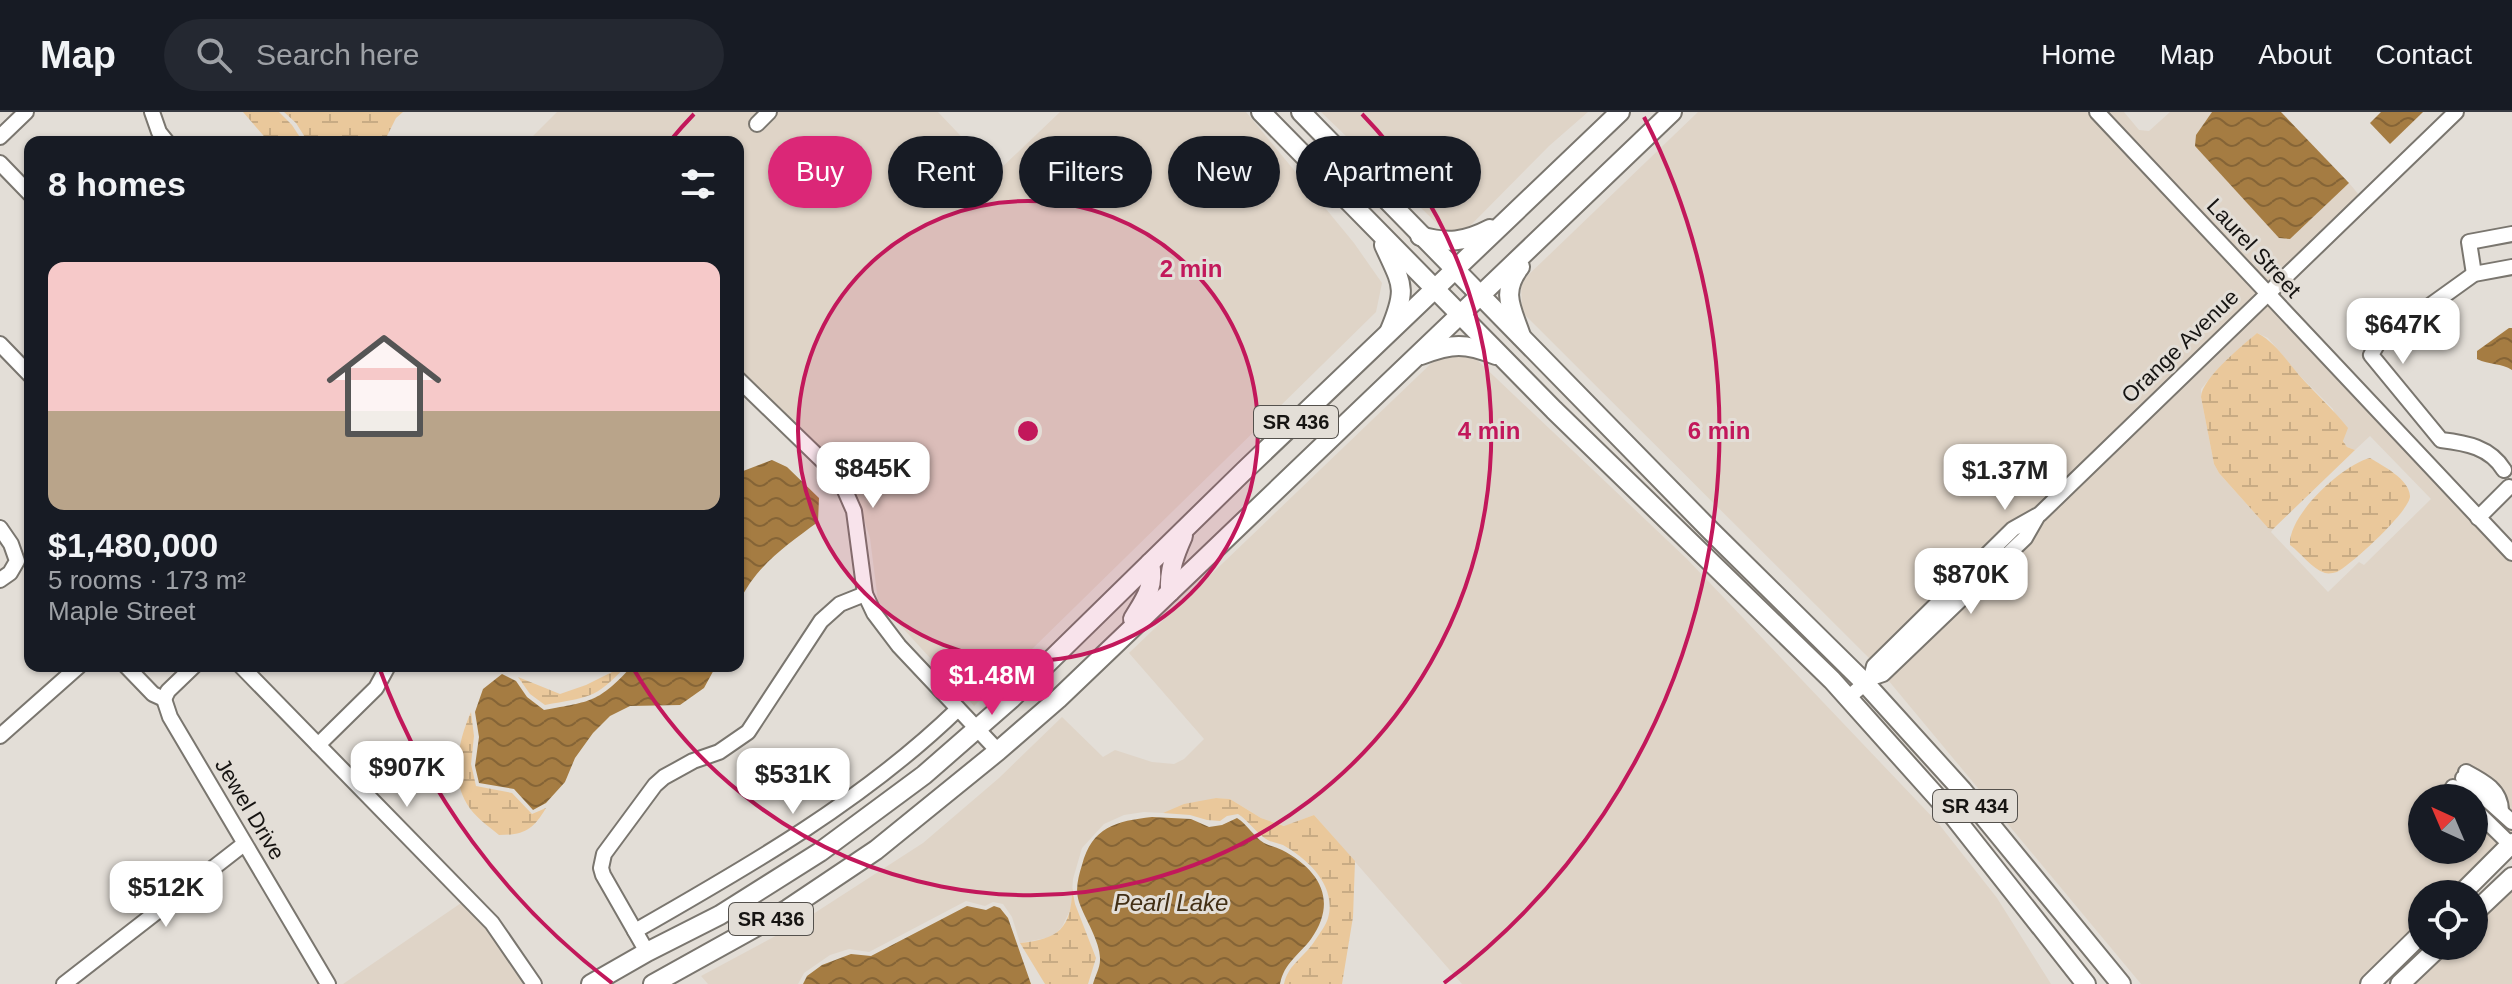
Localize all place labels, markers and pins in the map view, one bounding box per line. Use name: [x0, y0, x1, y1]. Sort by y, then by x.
pin: $647K: [2347, 298, 2459, 366]
centre of rings: [1014, 417, 1042, 445]
pin: $845K: [817, 442, 929, 510]
pin: $1.37M: [1940, 444, 2070, 512]
pin: $870K: [1915, 548, 2027, 616]
pin: $1.48M: [927, 649, 1057, 717]
pin: $907K: [351, 741, 463, 809]
pin: $531K: [737, 748, 849, 816]
pin: $512K: [110, 861, 222, 929]

